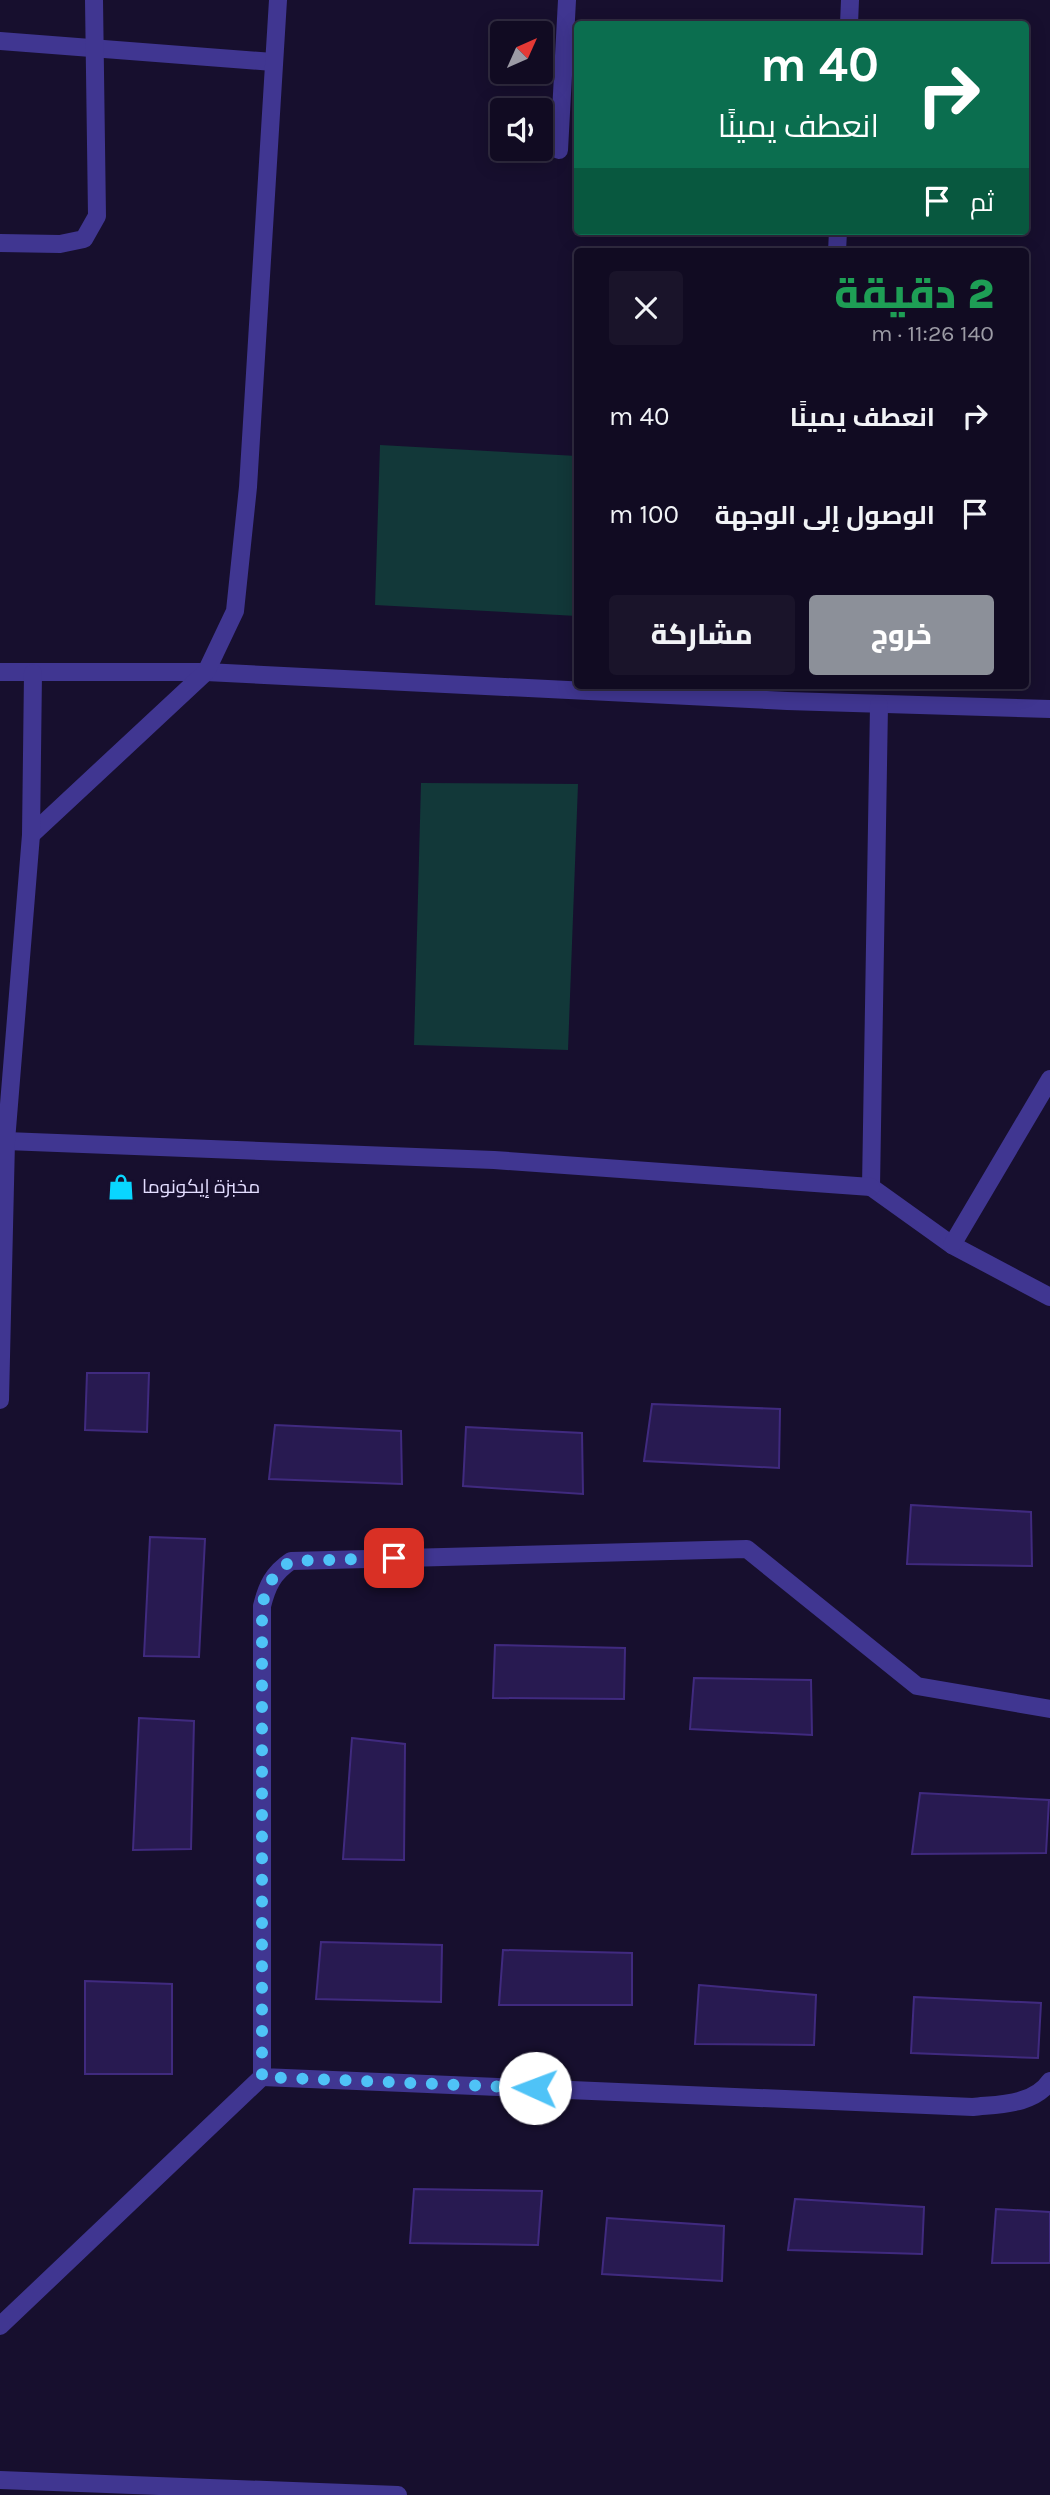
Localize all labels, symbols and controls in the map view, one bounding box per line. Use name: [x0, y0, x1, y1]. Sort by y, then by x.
north arrow: [490, 21, 553, 84]
map controls: [490, 21, 553, 161]
text: 40 m: [760, 36, 879, 93]
icon: right: [903, 49, 994, 140]
button: sound: [490, 98, 553, 161]
text: انعطف يمينًا: [718, 108, 879, 145]
icon: arrive: [918, 182, 956, 220]
text: ثم: [970, 187, 994, 218]
text: 2 دقيقة: [834, 269, 994, 319]
button: close: [609, 271, 683, 345]
text: 140 m · 11:26: [871, 320, 994, 347]
icon: right: [956, 397, 994, 435]
text: 40 m: [609, 401, 669, 432]
text: انعطف يمينًا: [790, 402, 935, 433]
icon: arrive: [956, 495, 994, 533]
text: 100 m: [609, 499, 679, 530]
text: الوصول إلى الوجهة: [715, 500, 935, 531]
button: مشاركة: [609, 595, 795, 675]
button: خروج: [809, 595, 994, 675]
shop icon: مخبزة إيكونوما: [106, 1172, 136, 1202]
place label: مخبزة إيكونوما: [142, 1176, 260, 1198]
pin: [364, 1528, 424, 1588]
icon: arrive: [375, 1539, 413, 1577]
position arrow: [498, 2051, 572, 2125]

